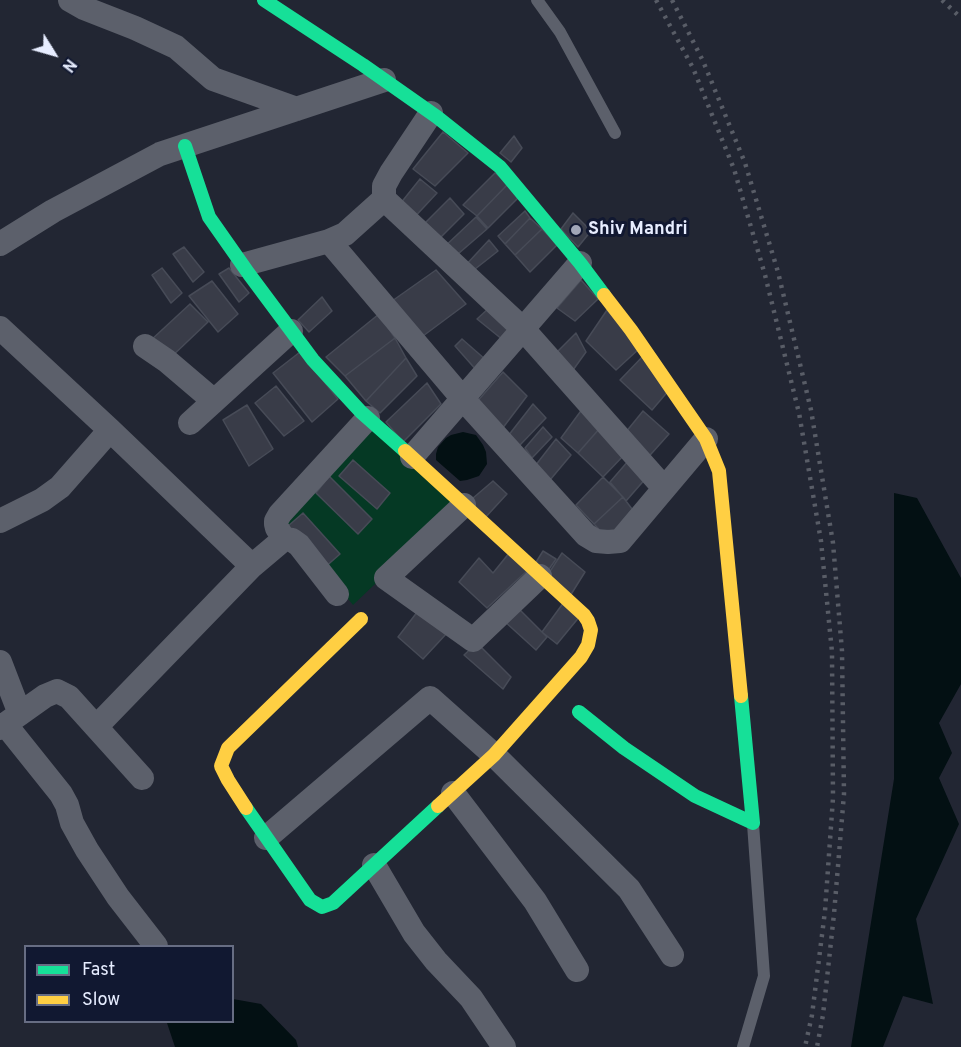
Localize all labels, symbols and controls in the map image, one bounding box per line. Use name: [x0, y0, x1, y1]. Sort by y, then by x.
north arrow: [24, 24, 84, 84]
text: N: [57, 54, 80, 75]
place label: Shiv Mandri: [588, 219, 688, 241]
marker: Shiv Mandri: [569, 223, 583, 237]
legend: [24, 945, 234, 1023]
text: Fast: [82, 959, 115, 982]
text: Slow: [82, 989, 120, 1012]

